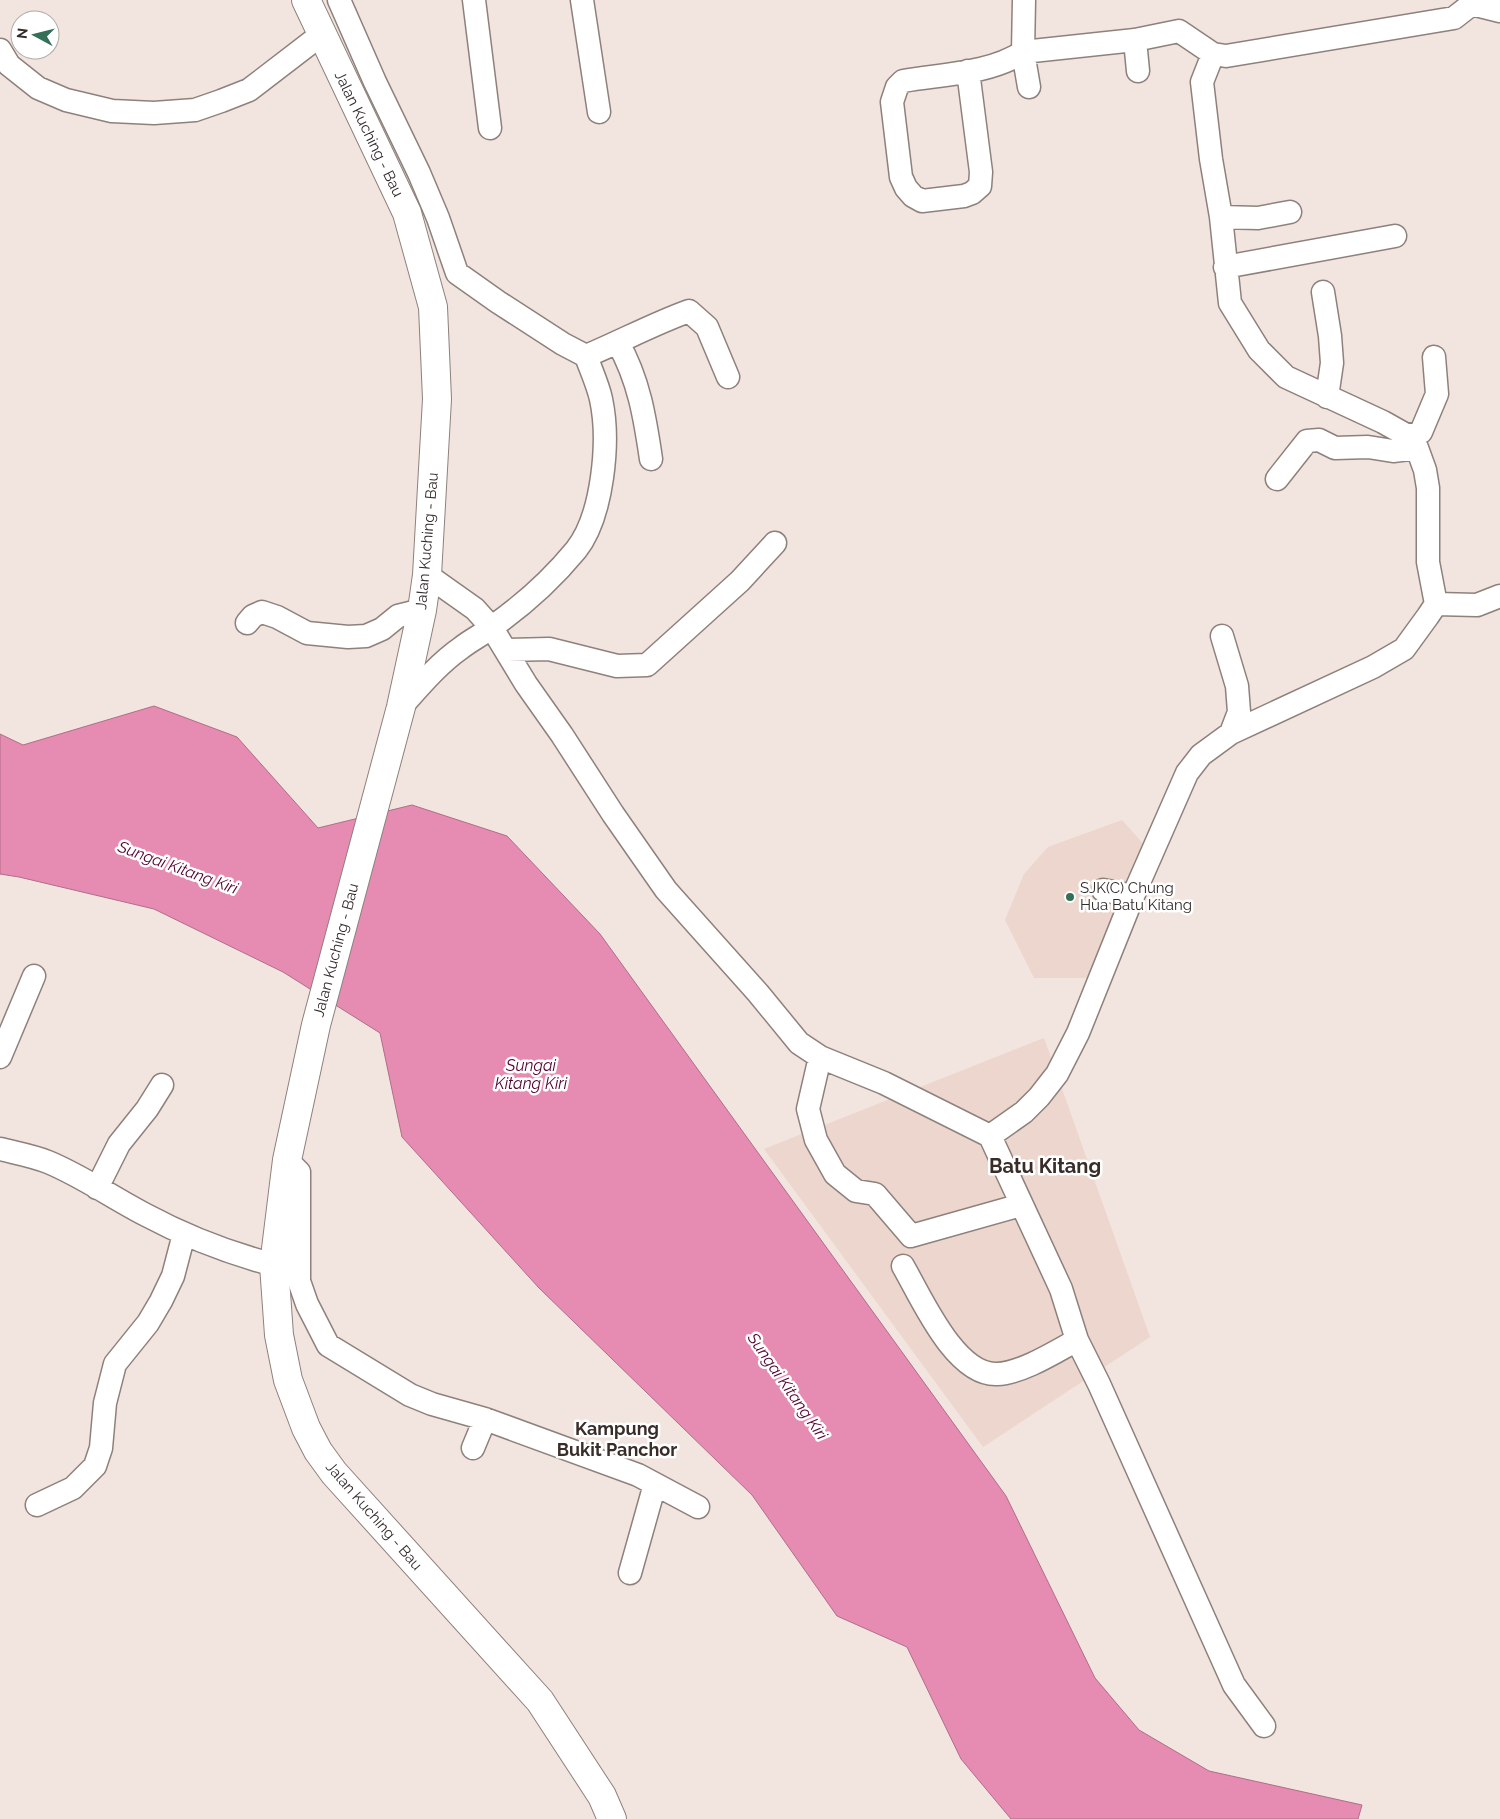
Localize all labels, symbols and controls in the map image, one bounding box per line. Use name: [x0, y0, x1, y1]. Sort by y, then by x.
north arrow: [10, 10, 60, 60]
text: N: [14, 27, 31, 40]
street label: Jalan Kuching - Bau: [331, 68, 407, 200]
street label: Jalan Kuching - Bau: [412, 472, 442, 610]
water label: Sungai Kitang Kiri: [114, 837, 241, 898]
place label: SJK(C) Chung Hua Batu Kitang: [1080, 879, 1192, 914]
street label: Jalan Kuching - Bau: [309, 881, 363, 1019]
marker: SJK(C) Chung Hua Batu Kitang: [1064, 891, 1076, 903]
water label: Sungai Kitang Kiri: [495, 1056, 568, 1093]
district label: Batu Kitang: [989, 1154, 1101, 1178]
water label: Sungai Kitang Kiri: [743, 1328, 832, 1444]
district label: Kampung Bukit Panchor: [557, 1418, 677, 1460]
street label: Jalan Kuching - Bau: [322, 1458, 426, 1574]

